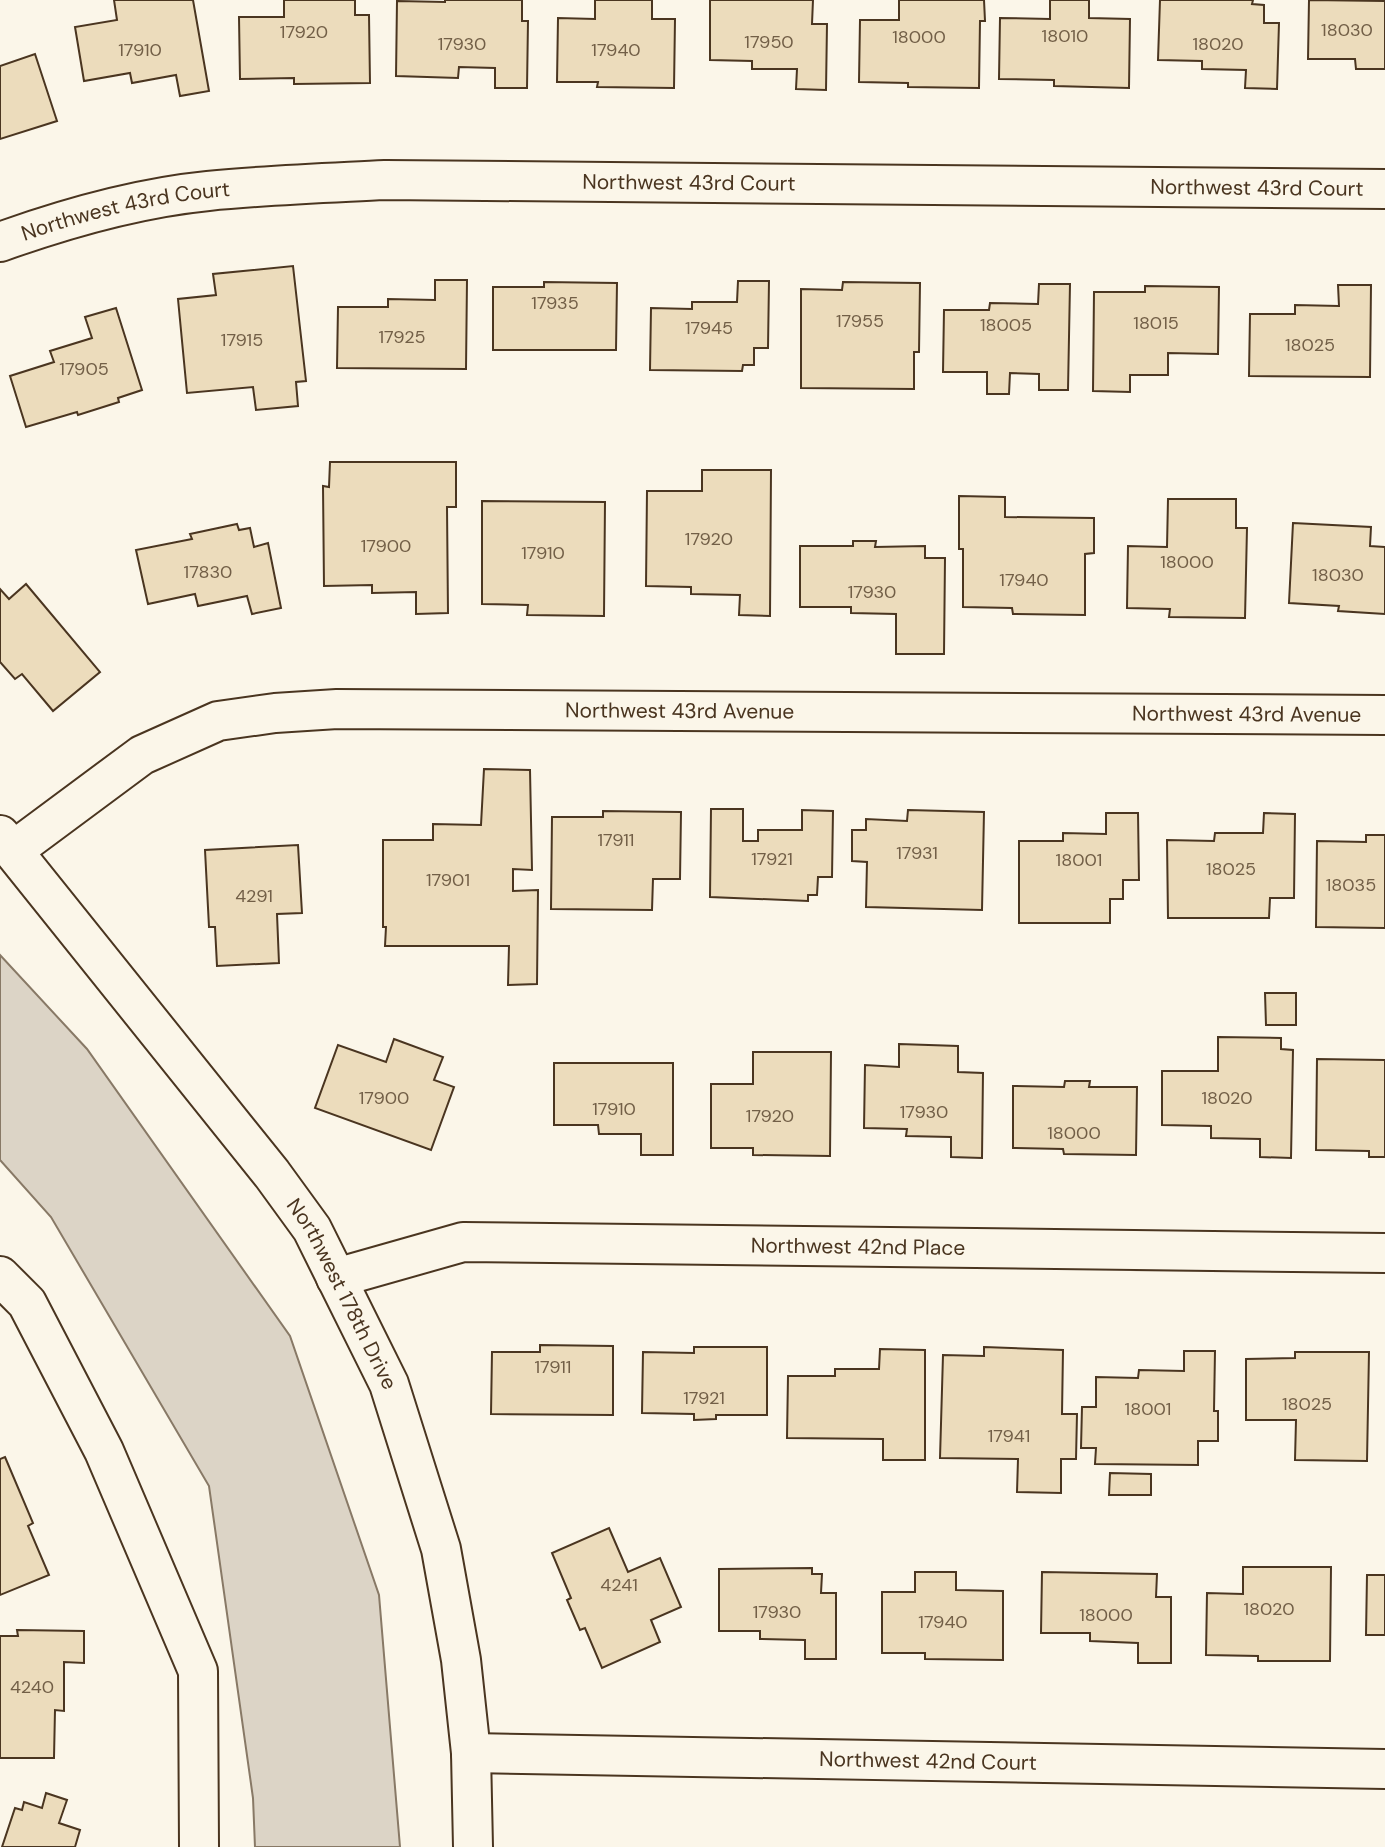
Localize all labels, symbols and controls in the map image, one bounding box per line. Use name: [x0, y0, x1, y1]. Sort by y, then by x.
house number: 18030: [1321, 18, 1373, 42]
house number: 17920: [280, 20, 328, 44]
house number: 18010: [1042, 24, 1088, 48]
house number: 18000: [892, 25, 946, 49]
house number: 17950: [744, 30, 794, 54]
house number: 17930: [438, 32, 486, 56]
house number: 18020: [1192, 32, 1244, 56]
house number: 17910: [118, 38, 162, 62]
house number: 17940: [591, 38, 641, 62]
street label: Northwest 43rd Court: [582, 168, 796, 198]
street label: Northwest 43rd Court: [1150, 173, 1364, 203]
street label: Northwest 43rd Court: [17, 175, 231, 248]
house number: 17935: [531, 291, 579, 315]
house number: 17955: [836, 309, 884, 333]
house number: 18015: [1133, 311, 1179, 335]
house number: 18005: [980, 313, 1032, 337]
house number: 17945: [685, 316, 733, 340]
house number: 17925: [378, 325, 426, 349]
house number: 17915: [221, 328, 263, 352]
house number: 18025: [1285, 333, 1335, 357]
house number: 17905: [59, 357, 109, 381]
house number: 17920: [685, 527, 733, 551]
house number: 17900: [361, 534, 411, 558]
house number: 17910: [521, 541, 565, 565]
house number: 18000: [1160, 550, 1214, 574]
house number: 17830: [184, 560, 232, 584]
house number: 18030: [1312, 563, 1364, 587]
house number: 17940: [999, 568, 1049, 592]
house number: 17930: [848, 580, 896, 604]
street label: Northwest 43rd Avenue: [565, 696, 794, 726]
street label: Northwest 43rd Avenue: [1132, 700, 1361, 729]
house number: 17911: [598, 828, 635, 852]
house number: 17931: [896, 841, 938, 865]
house number: 17921: [751, 847, 793, 871]
house number: 18001: [1056, 848, 1102, 872]
house number: 18025: [1206, 857, 1256, 881]
house number: 17901: [426, 868, 470, 892]
house number: 18035: [1326, 873, 1376, 897]
house number: 4291: [235, 884, 273, 908]
house number: 17900: [359, 1086, 409, 1110]
house number: 18020: [1201, 1086, 1253, 1110]
house number: 17910: [592, 1097, 636, 1121]
house number: 17930: [900, 1100, 948, 1124]
house number: 17920: [746, 1104, 794, 1128]
house number: 18000: [1047, 1121, 1101, 1145]
street label: Northwest 178th Drive: [280, 1193, 404, 1394]
street label: Northwest 42nd Place: [751, 1231, 965, 1262]
house number: 17911: [535, 1355, 572, 1379]
house number: 17921: [683, 1386, 725, 1410]
house number: 18025: [1282, 1392, 1332, 1416]
house number: 18001: [1125, 1397, 1171, 1421]
house number: 17941: [988, 1424, 1030, 1448]
house number: 4241: [600, 1573, 638, 1597]
house number: 18020: [1243, 1597, 1295, 1621]
house number: 17930: [753, 1600, 801, 1624]
house number: 18000: [1079, 1603, 1133, 1627]
house number: 17940: [918, 1610, 968, 1634]
house number: 4240: [10, 1675, 54, 1699]
street label: Northwest 42nd Court: [819, 1745, 1037, 1777]

